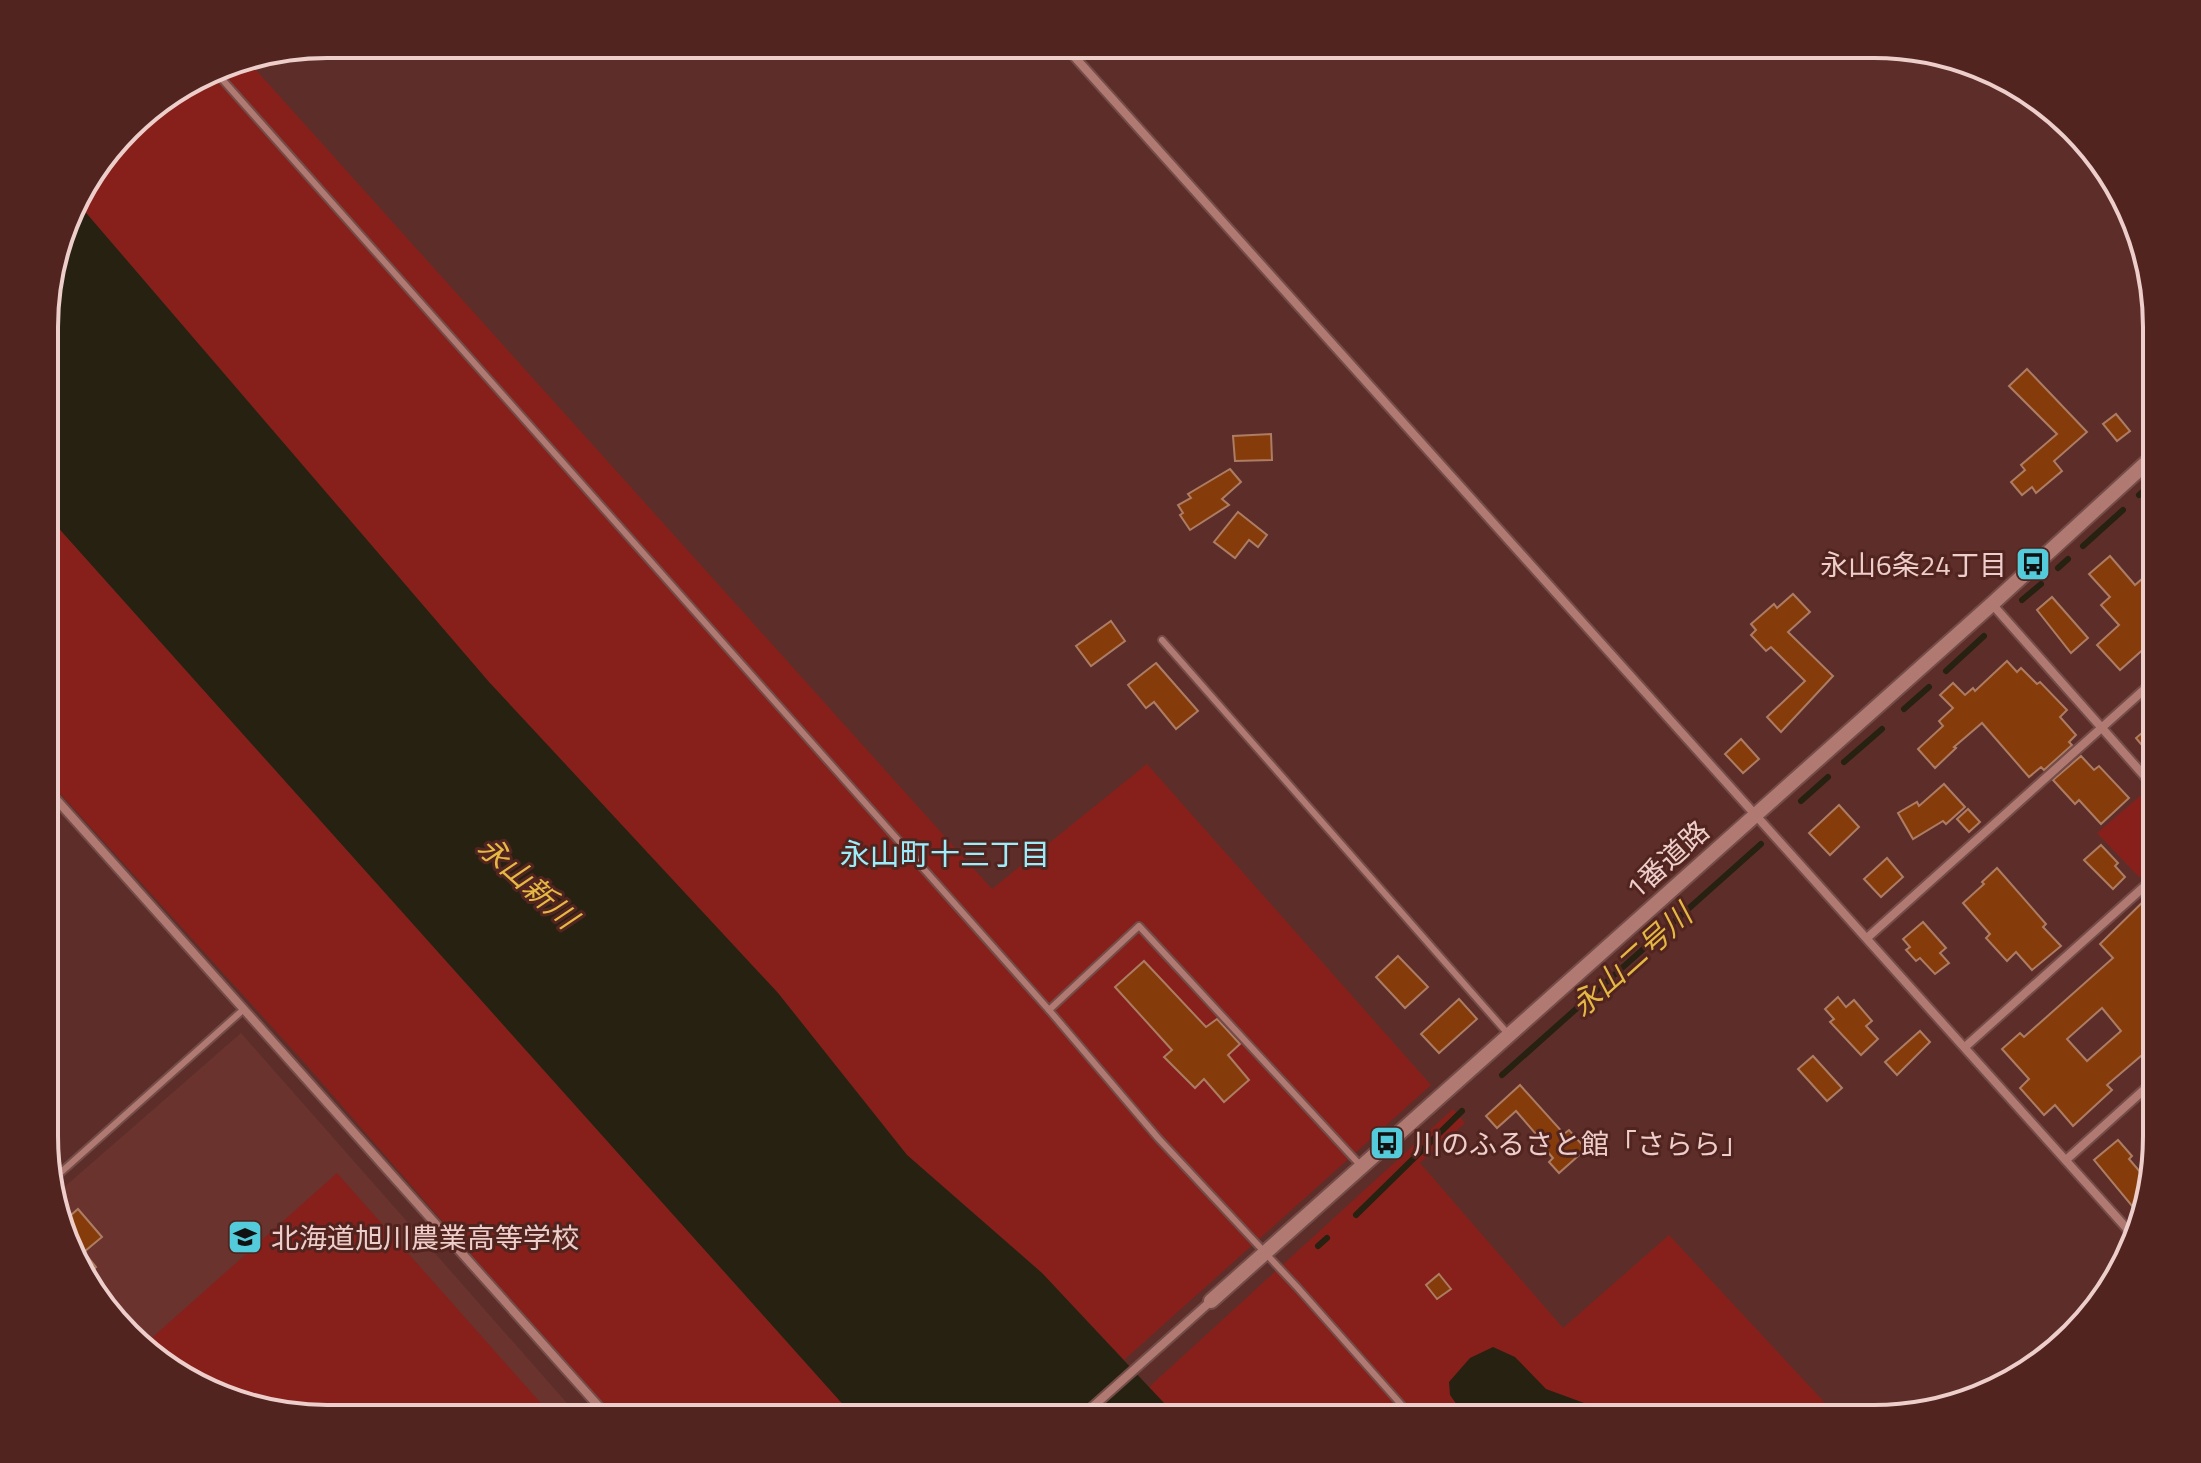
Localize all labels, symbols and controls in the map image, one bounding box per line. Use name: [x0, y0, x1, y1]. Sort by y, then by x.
place label: 永山6条24丁目: [1820, 543, 2007, 586]
bus stop icon: 永山6条24丁目: [2014, 545, 2052, 583]
street label: 1番道路: [1616, 810, 1718, 908]
water label: 永山新川: [468, 825, 590, 941]
district label: 永山町十三丁目: [840, 831, 1050, 877]
water label: 永山二号川: [1560, 891, 1704, 1027]
place label: 川のふるさと館「さらら」: [1413, 1122, 1749, 1165]
bus stop icon: 川のふるさと館「さらら」: [1368, 1124, 1406, 1162]
place label: 北海道旭川農業高等学校: [271, 1216, 579, 1259]
school or university icon: 北海道旭川農業高等学校: [226, 1218, 264, 1256]

